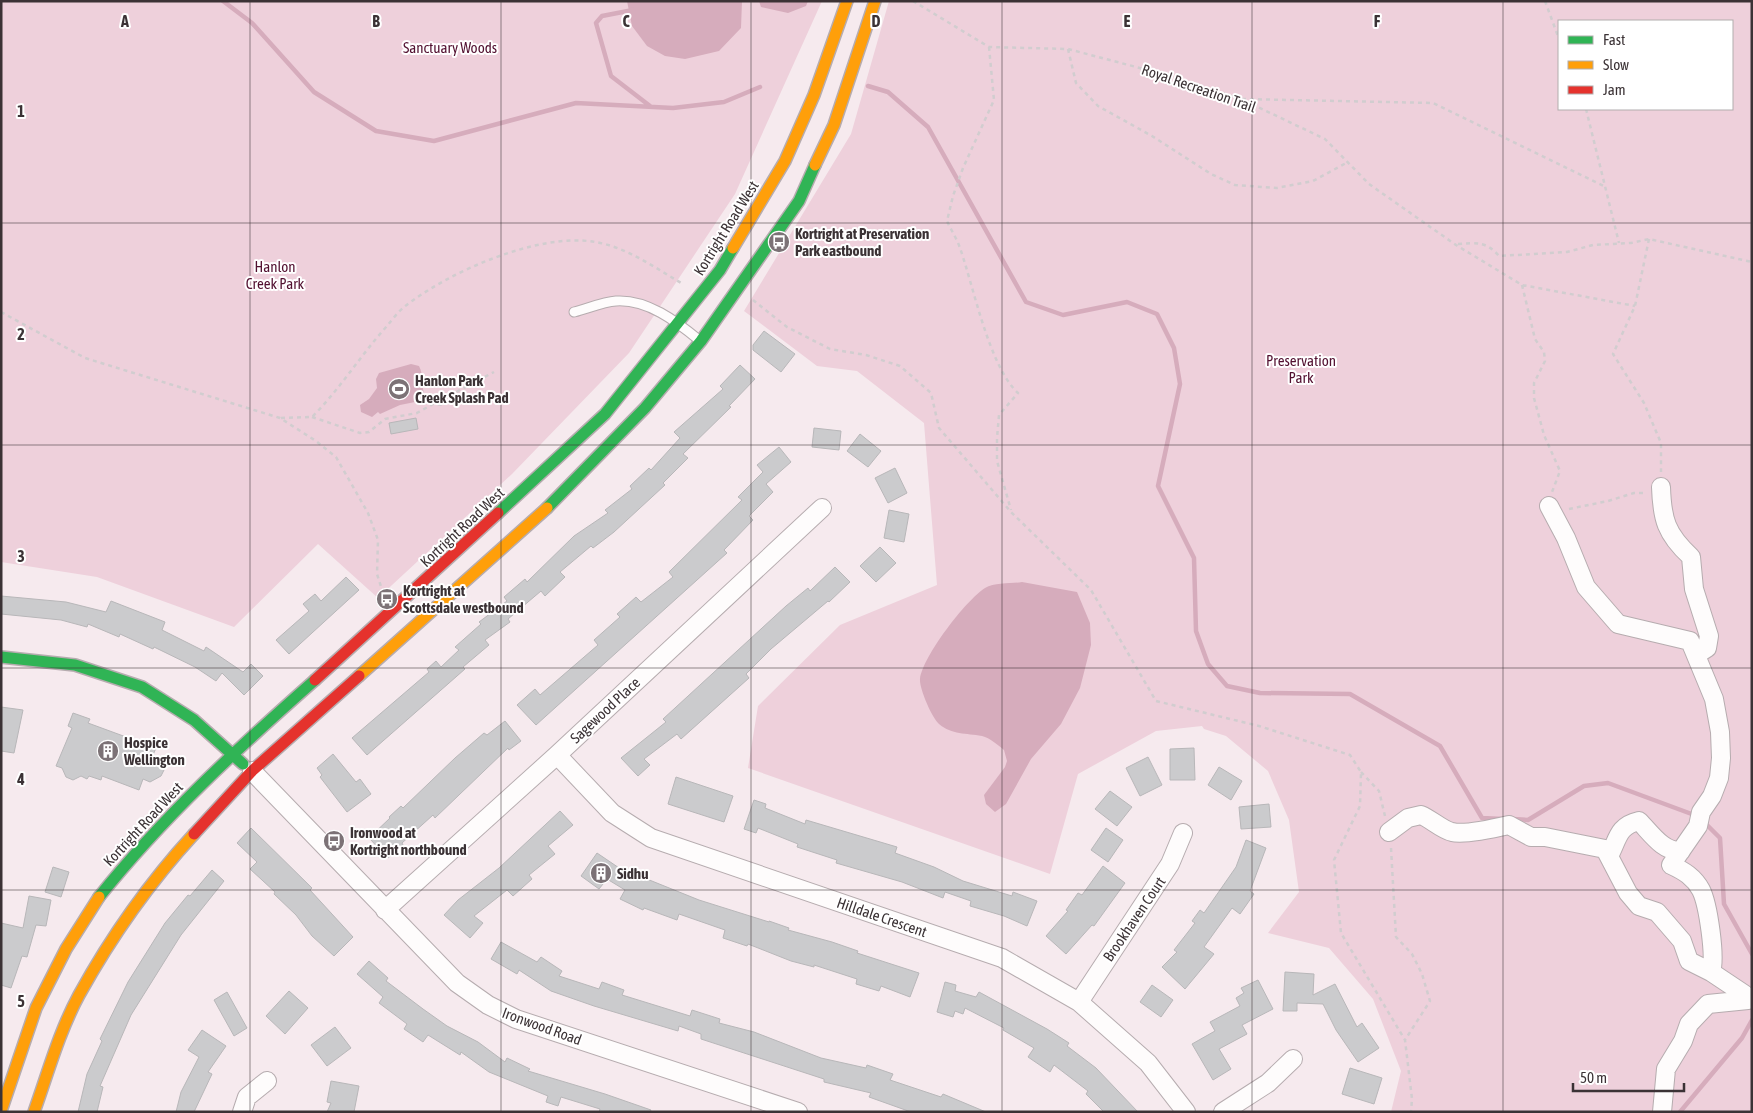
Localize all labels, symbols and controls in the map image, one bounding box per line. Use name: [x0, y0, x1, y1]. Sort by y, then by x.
text: A: [120, 12, 129, 30]
text: B: [372, 12, 380, 30]
text: C: [622, 12, 630, 30]
text: D: [872, 12, 881, 30]
text: E: [1124, 12, 1131, 30]
text: F: [1374, 12, 1381, 30]
legend: [1558, 20, 1733, 110]
text: Fast: [1603, 31, 1625, 48]
park label: Sanctuary Woods: [403, 39, 497, 56]
text: Slow: [1603, 56, 1629, 73]
street label: Royal Recreation Trail: [1140, 60, 1258, 116]
text: Jam: [1603, 81, 1626, 98]
text: 1: [17, 102, 25, 120]
street label: Kortright Road West: [690, 178, 762, 278]
place label: Kortright at Preservation Park eastbound: [795, 225, 929, 259]
bus stop icon: Kortright at Preservation Park eastbound: [767, 230, 791, 254]
park label: Hanlon Creek Park: [246, 258, 305, 292]
text: 2: [17, 325, 25, 343]
park label: Preservation Park: [1266, 352, 1336, 386]
place label: Hanlon Park Creek Splash Pad: [415, 372, 509, 406]
sports icon: Hanlon Park Creek Splash Pad: [387, 377, 411, 401]
street label: Kortright Road West: [417, 484, 507, 570]
text: 3: [17, 547, 25, 565]
place label: Kortright at Scottsdale westbound: [403, 582, 524, 616]
bus stop icon: Kortright at Scottsdale westbound: [375, 587, 399, 611]
street label: Sagewood Place: [567, 673, 643, 747]
place label: Hospice Wellington: [123, 734, 185, 768]
building icon: Hospice Wellington: [96, 739, 120, 763]
text: 4: [16, 770, 25, 788]
street label: Kortright Road West: [100, 779, 186, 869]
place label: Ironwood at Kortright northbound: [350, 824, 467, 858]
bus stop icon: Ironwood at Kortright northbound: [322, 829, 346, 853]
building icon: Sidhu: [589, 861, 613, 885]
place label: Sidhu: [617, 865, 648, 882]
street label: Brookhaven Court: [1099, 874, 1169, 964]
street label: Hilldale Crescent: [835, 894, 929, 940]
text: 5: [17, 992, 25, 1010]
street label: Ironwood Road: [500, 1004, 584, 1048]
scale bar: [1573, 1060, 1684, 1092]
text: 50 m: [1580, 1069, 1607, 1086]

